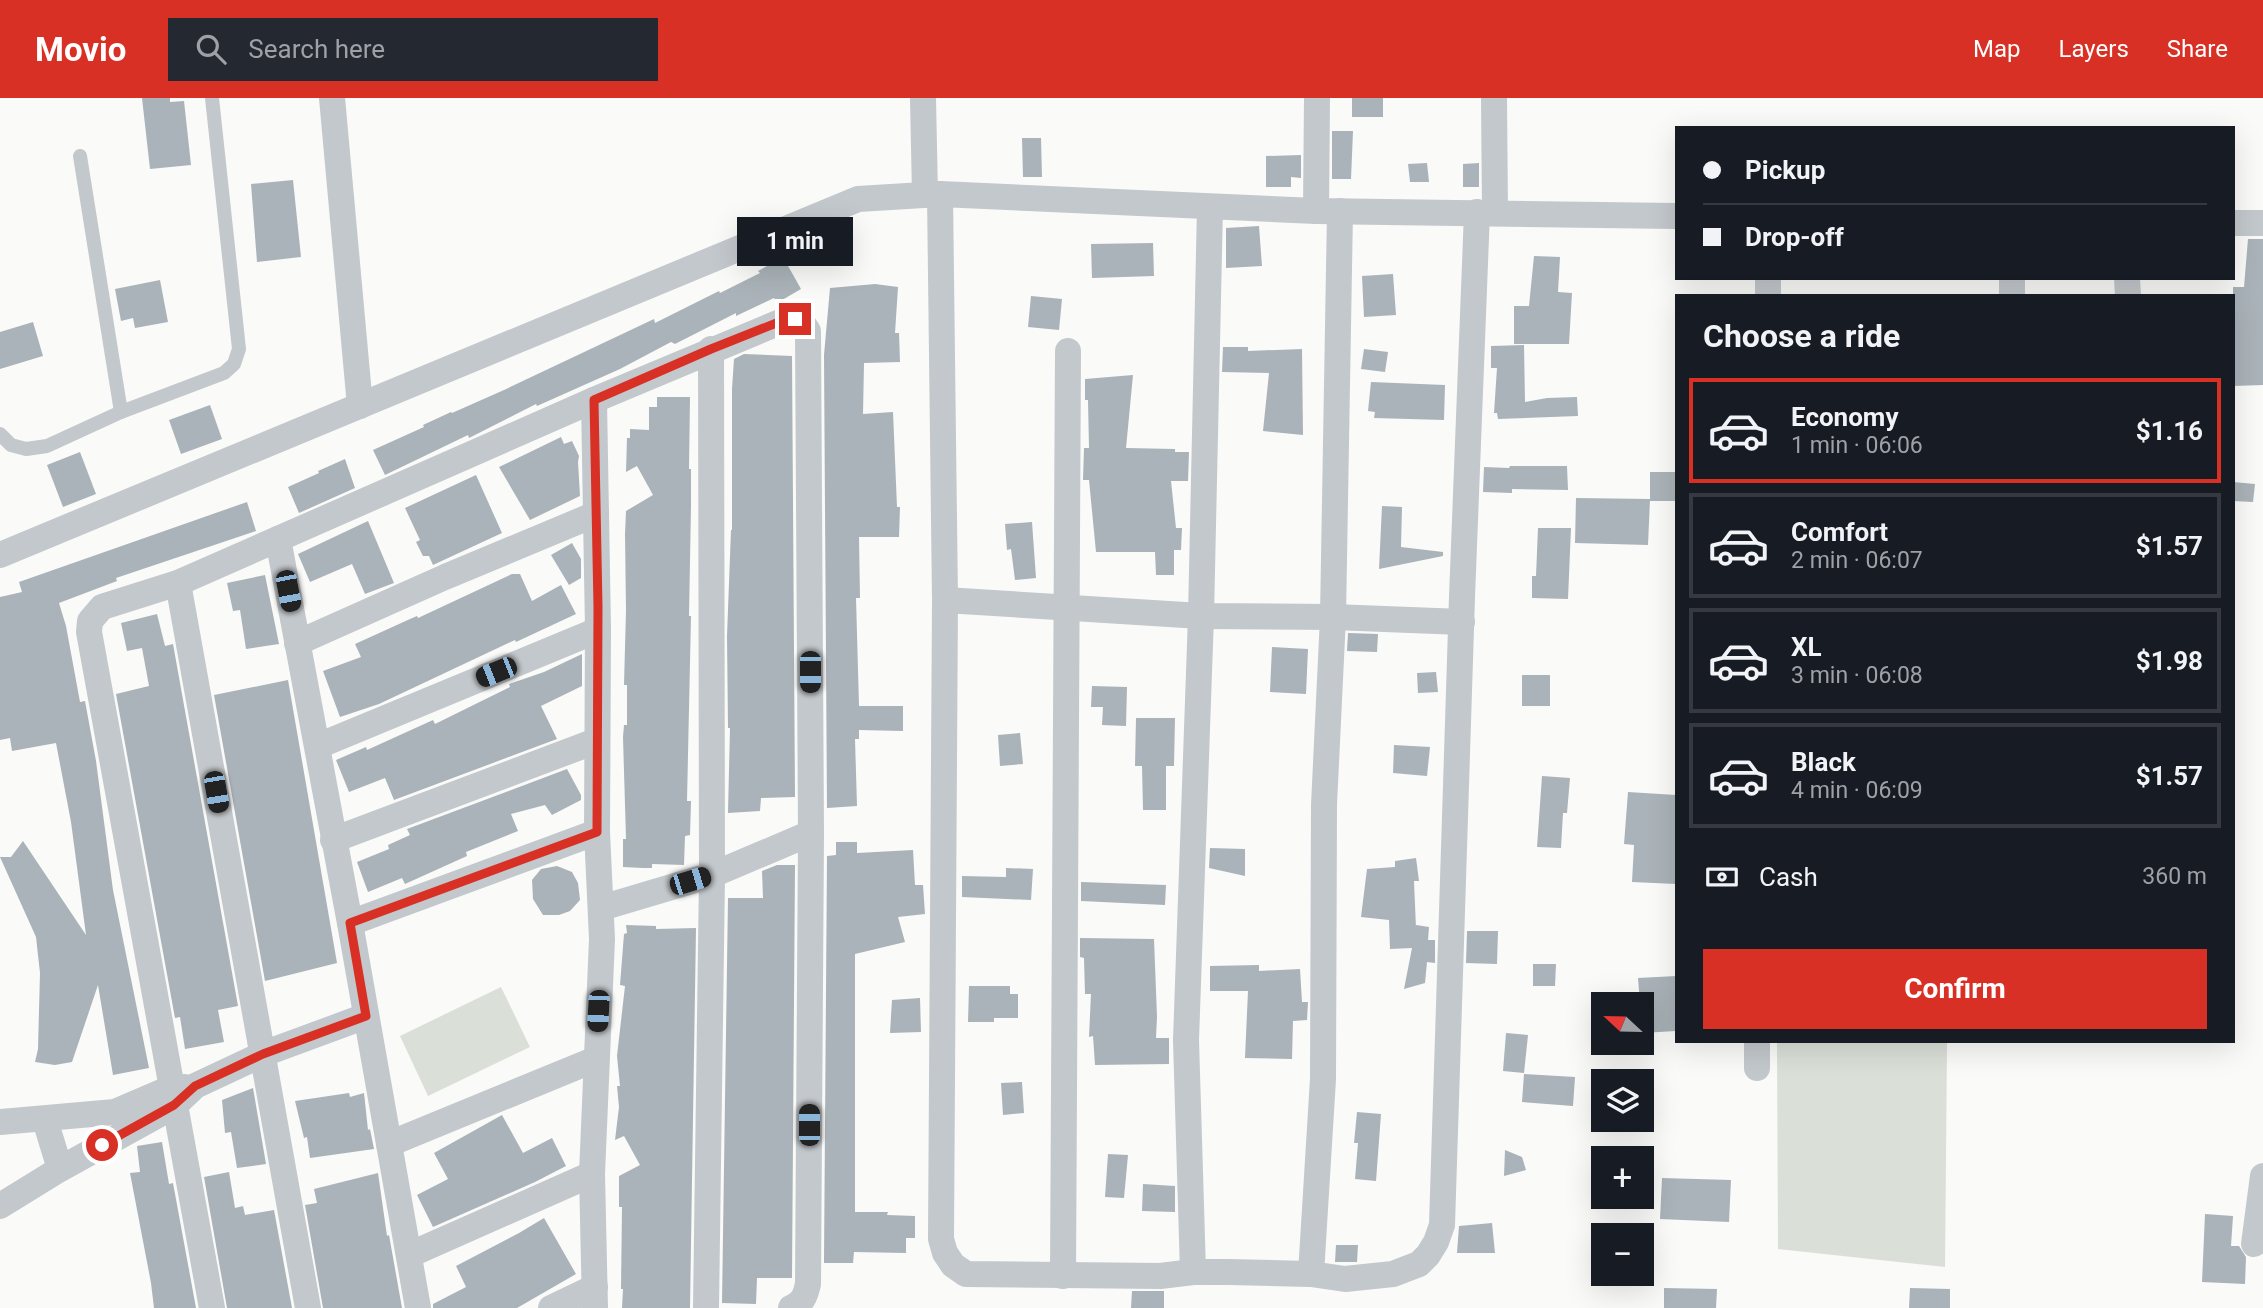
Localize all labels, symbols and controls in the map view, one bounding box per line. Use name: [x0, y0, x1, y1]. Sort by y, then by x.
search box: [168, 18, 658, 81]
text: Movio: [35, 30, 126, 69]
icon: search: [192, 30, 230, 68]
text: Search here: [248, 34, 385, 64]
text: Map: [1973, 35, 2021, 63]
text: Layers: [2059, 35, 2129, 63]
text: Share: [2167, 35, 2228, 63]
text: Pickup: [1745, 155, 1825, 185]
callout: 1 min: [737, 218, 853, 266]
text: Drop-off: [1745, 222, 1844, 252]
text: 1 min: [766, 228, 824, 255]
route end: [779, 303, 811, 335]
text: Choose a ride: [1703, 317, 1900, 355]
icon: car: [1707, 399, 1770, 462]
text: Economy: [1791, 402, 1898, 432]
text: $1.16: [2136, 416, 2203, 446]
text: 1 min · 06:06: [1791, 432, 1923, 459]
icon: car: [1707, 514, 1770, 577]
text: Comfort: [1791, 517, 1888, 547]
text: $1.57: [2136, 531, 2203, 561]
text: 2 min · 06:07: [1791, 547, 1923, 574]
car: [274, 568, 303, 614]
icon: car: [1707, 629, 1770, 692]
text: XL: [1791, 632, 1822, 662]
text: $1.98: [2136, 646, 2203, 676]
car: [800, 651, 821, 693]
car: [473, 654, 520, 690]
text: 3 min · 06:08: [1791, 662, 1923, 689]
icon: car: [1707, 744, 1770, 807]
text: Black: [1791, 747, 1856, 777]
text: $1.57: [2136, 761, 2203, 791]
car: [203, 769, 230, 815]
text: 4 min · 06:09: [1791, 777, 1923, 804]
icon: cash: [1703, 858, 1741, 896]
text: Cash: [1759, 862, 1818, 892]
text: 360 m: [2142, 863, 2207, 890]
car: [667, 865, 714, 897]
button: Confirm: [1703, 949, 2207, 1029]
car: [587, 989, 610, 1033]
north arrow: [1591, 992, 1654, 1055]
map controls: [1591, 992, 1654, 1286]
button: layers: [1591, 1069, 1654, 1132]
car: [799, 1104, 820, 1146]
route start: [86, 1129, 118, 1161]
button: +: [1591, 1146, 1654, 1209]
button: −: [1591, 1223, 1654, 1286]

